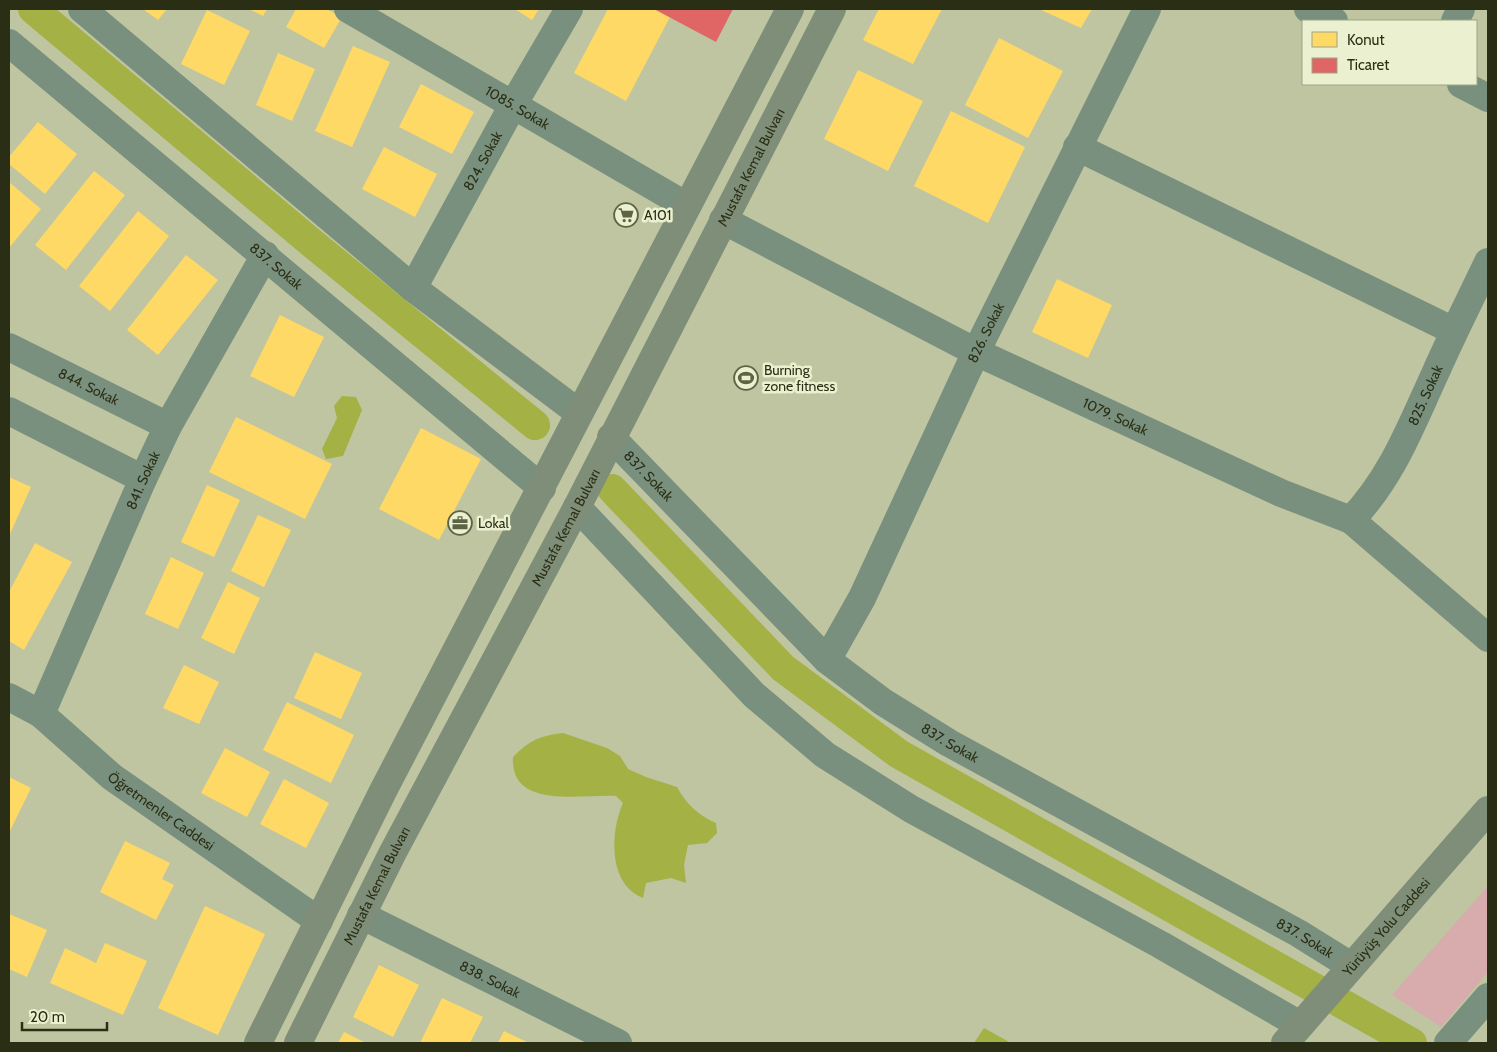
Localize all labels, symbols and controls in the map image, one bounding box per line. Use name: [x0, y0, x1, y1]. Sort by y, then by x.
legend: [1302, 20, 1477, 85]
text: Konut: [1347, 31, 1385, 49]
text: Ticaret: [1347, 56, 1389, 74]
street label: 1085. Sokak: [482, 82, 554, 134]
street label: Mustafa Kemal Bulvarı: [713, 105, 789, 229]
street label: 824. Sokak: [459, 127, 506, 194]
supermarket icon: A101: [613, 202, 639, 228]
place label: A101: [644, 206, 671, 224]
street label: 837. Sokak: [246, 239, 307, 294]
street label: 826. Sokak: [963, 299, 1009, 366]
place label: Burning zone fitness: [764, 361, 835, 395]
street label: 825. Sokak: [1404, 361, 1447, 428]
street label: 844. Sokak: [55, 364, 123, 410]
sports icon: Burning zone fitness: [733, 365, 759, 391]
street label: 1079. Sokak: [1080, 394, 1152, 440]
street label: 841. Sokak: [122, 447, 164, 512]
street label: 837. Sokak: [620, 447, 678, 505]
street label: Mustafa Kemal Bulvarı: [527, 466, 604, 589]
office icon: Lokal: [447, 510, 473, 536]
place label: Lokal: [478, 514, 509, 532]
street label: 837. Sokak: [918, 719, 983, 767]
street label: Öğretmenler Caddesi: [104, 768, 218, 855]
street label: Mustafa Kemal Bulvarı: [339, 823, 414, 948]
street label: Yürüyüş Yolu Caddesi: [1338, 874, 1434, 981]
street label: 837. Sokak: [1273, 914, 1338, 962]
street label: 838. Sokak: [456, 956, 524, 1002]
scale bar: [22, 1000, 108, 1032]
text: 20 m: [30, 1008, 65, 1026]

